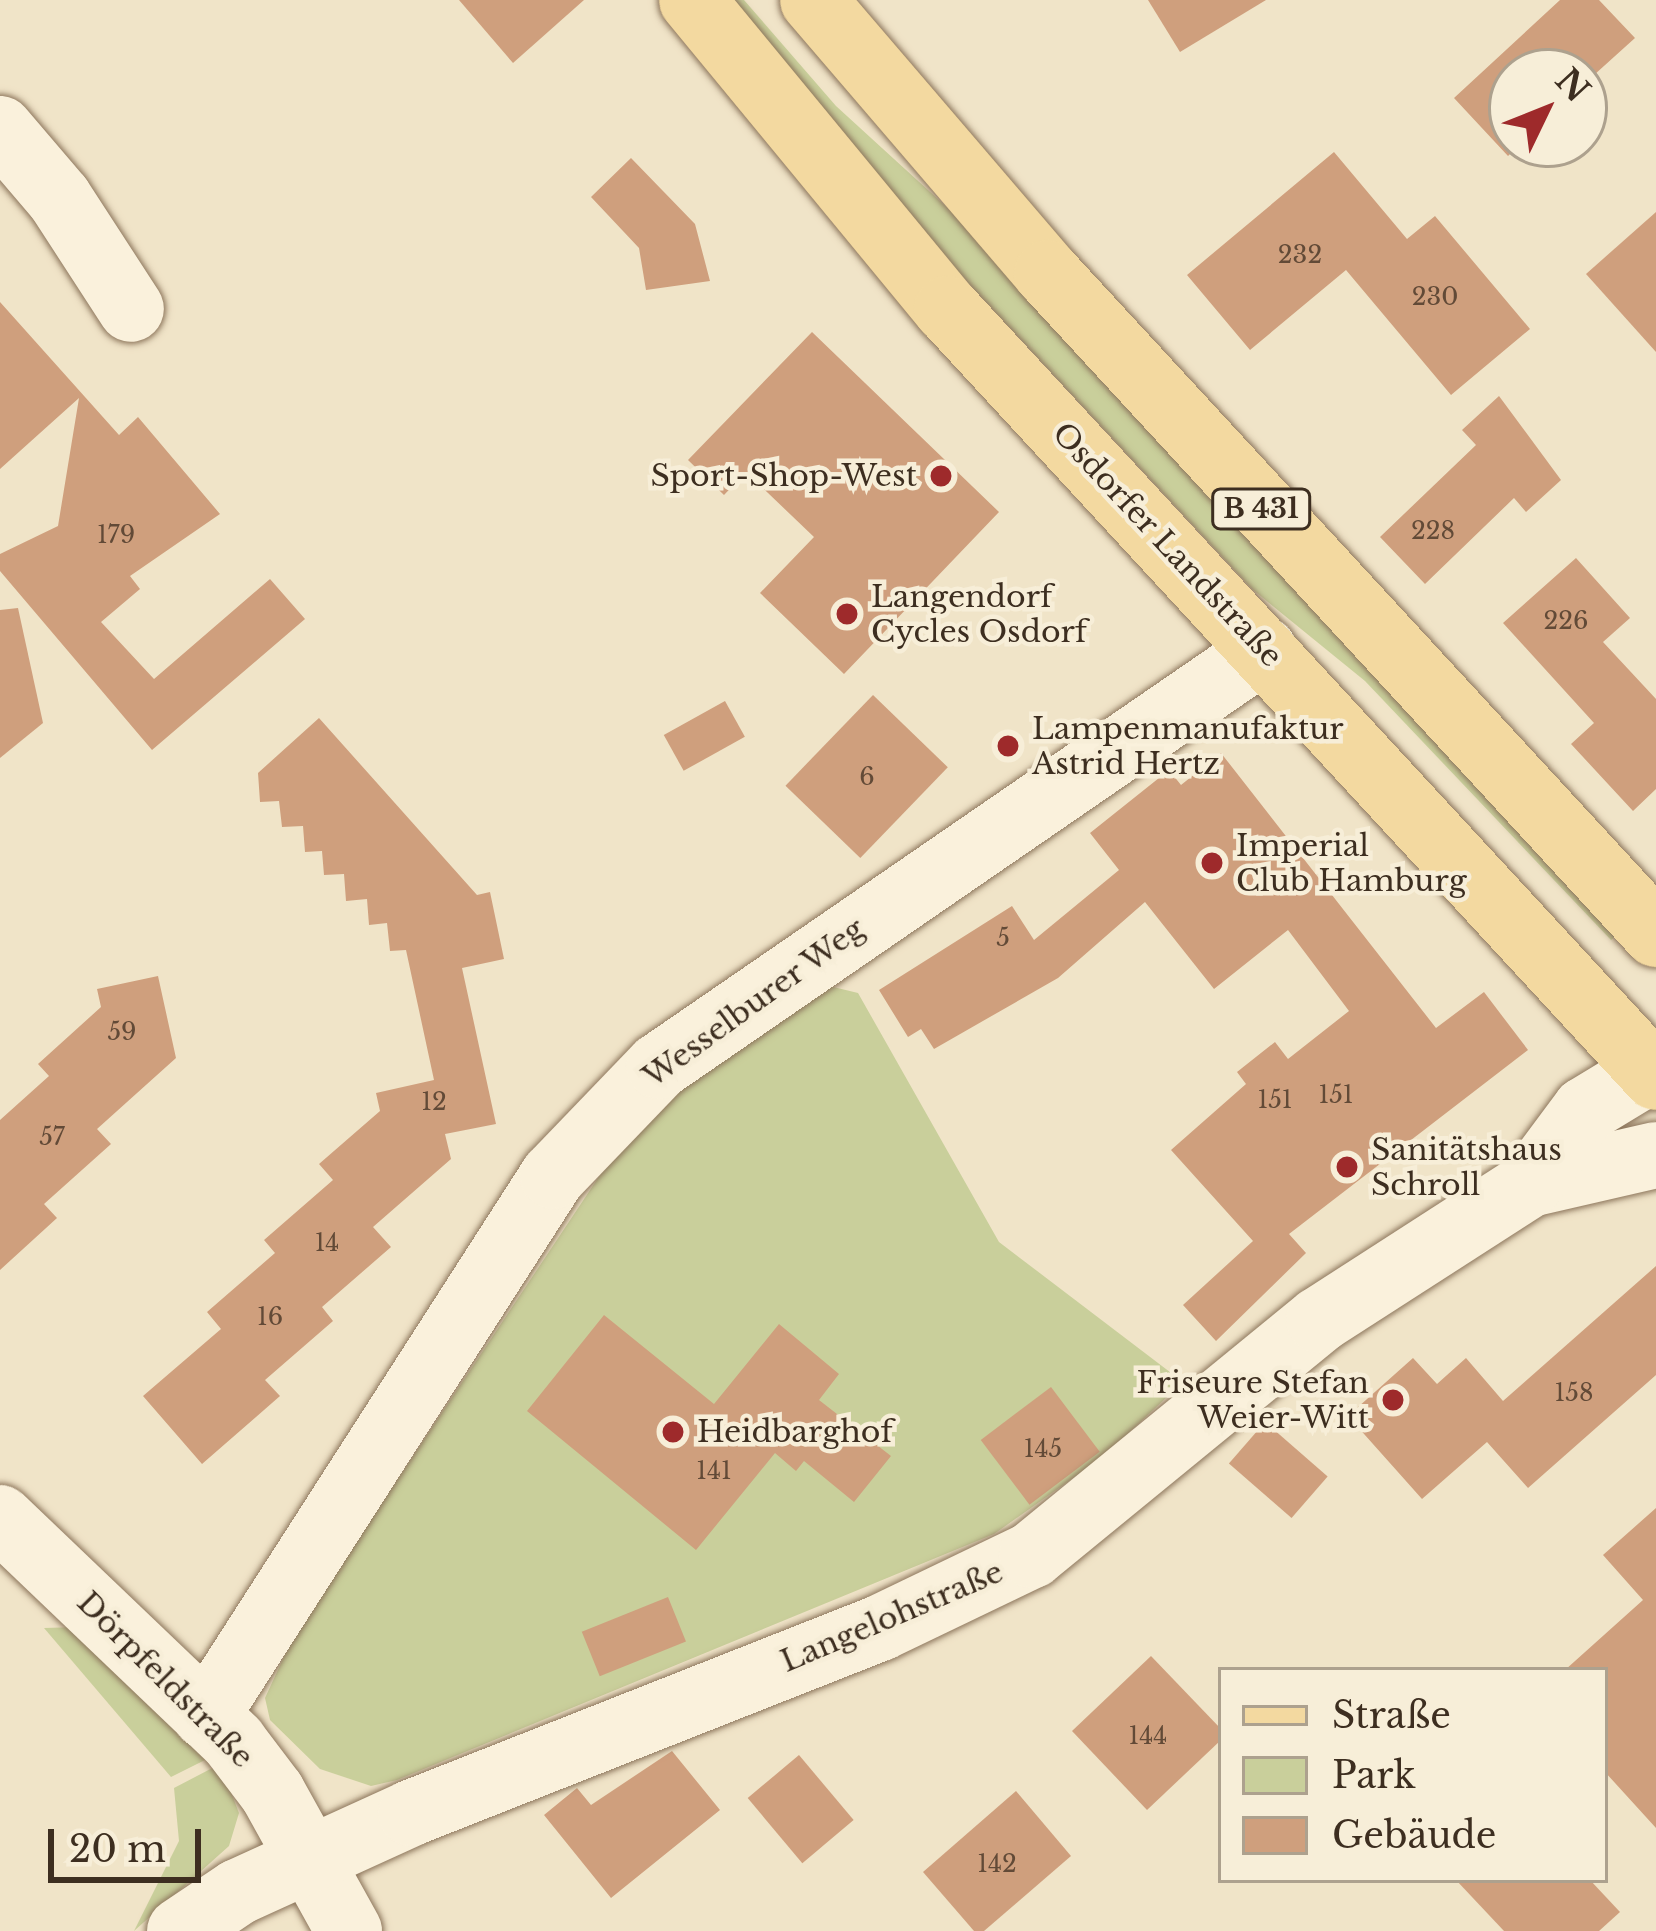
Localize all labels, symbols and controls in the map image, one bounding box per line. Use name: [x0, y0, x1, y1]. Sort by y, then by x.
north arrow: [1488, 48, 1608, 168]
text: N: [1547, 60, 1598, 110]
house number: 232: [1278, 241, 1322, 269]
house number: 230: [1412, 283, 1458, 311]
street label: Osdorfer Landstraße: [1044, 415, 1290, 675]
place label: Sport-Shop-West: [651, 458, 917, 494]
marker: Sport-Shop-West: [928, 463, 954, 489]
road number: B 431: [1210, 488, 1312, 530]
house number: 228: [1411, 517, 1455, 545]
house number: 179: [97, 521, 135, 549]
place label: Langendorf Cycles Osdorf: [871, 579, 1087, 650]
marker: Langendorf Cycles Osdorf: [834, 601, 860, 627]
house number: 226: [1544, 607, 1588, 635]
place label: Lampenmanufaktur Astrid Hertz: [1032, 711, 1344, 782]
marker: Lampenmanufaktur Astrid Hertz: [995, 733, 1021, 759]
house number: 6: [859, 763, 875, 791]
place label: Imperial Club Hamburg: [1236, 828, 1467, 898]
marker: Imperial Club Hamburg: [1199, 850, 1225, 876]
street label: Wesselburer Weg: [636, 910, 872, 1096]
house number: 5: [996, 924, 1010, 952]
house number: 59: [107, 1018, 137, 1046]
house number: 151: [1318, 1081, 1354, 1109]
house number: 151: [1257, 1086, 1293, 1114]
house number: 12: [421, 1088, 447, 1116]
house number: 57: [39, 1123, 65, 1151]
place label: Sanitätshaus Schroll: [1371, 1132, 1562, 1202]
marker: Sanitätshaus Schroll: [1334, 1154, 1360, 1180]
house number: 14: [315, 1229, 339, 1257]
house number: 16: [257, 1303, 283, 1331]
place label: Friseure Stefan Weier-Witt: [1137, 1365, 1369, 1436]
house number: 158: [1555, 1379, 1593, 1407]
marker: Friseure Stefan Weier-Witt: [1380, 1387, 1406, 1413]
place label: Heidbarghof: [697, 1414, 893, 1450]
marker: Heidbarghof: [660, 1419, 686, 1445]
house number: 145: [1024, 1435, 1062, 1463]
house number: 141: [696, 1457, 732, 1485]
street label: Langelohstraße: [776, 1554, 1008, 1680]
street label: Dörpfeldstraße: [70, 1585, 260, 1775]
legend: [1218, 1667, 1608, 1883]
text: Straße: [1332, 1693, 1451, 1738]
house number: 144: [1129, 1722, 1167, 1750]
text: Park: [1332, 1753, 1416, 1798]
scale bar: [54, 1805, 207, 1879]
text: Gebäude: [1332, 1813, 1496, 1858]
text: 20 m: [69, 1827, 166, 1872]
house number: 142: [977, 1850, 1017, 1878]

